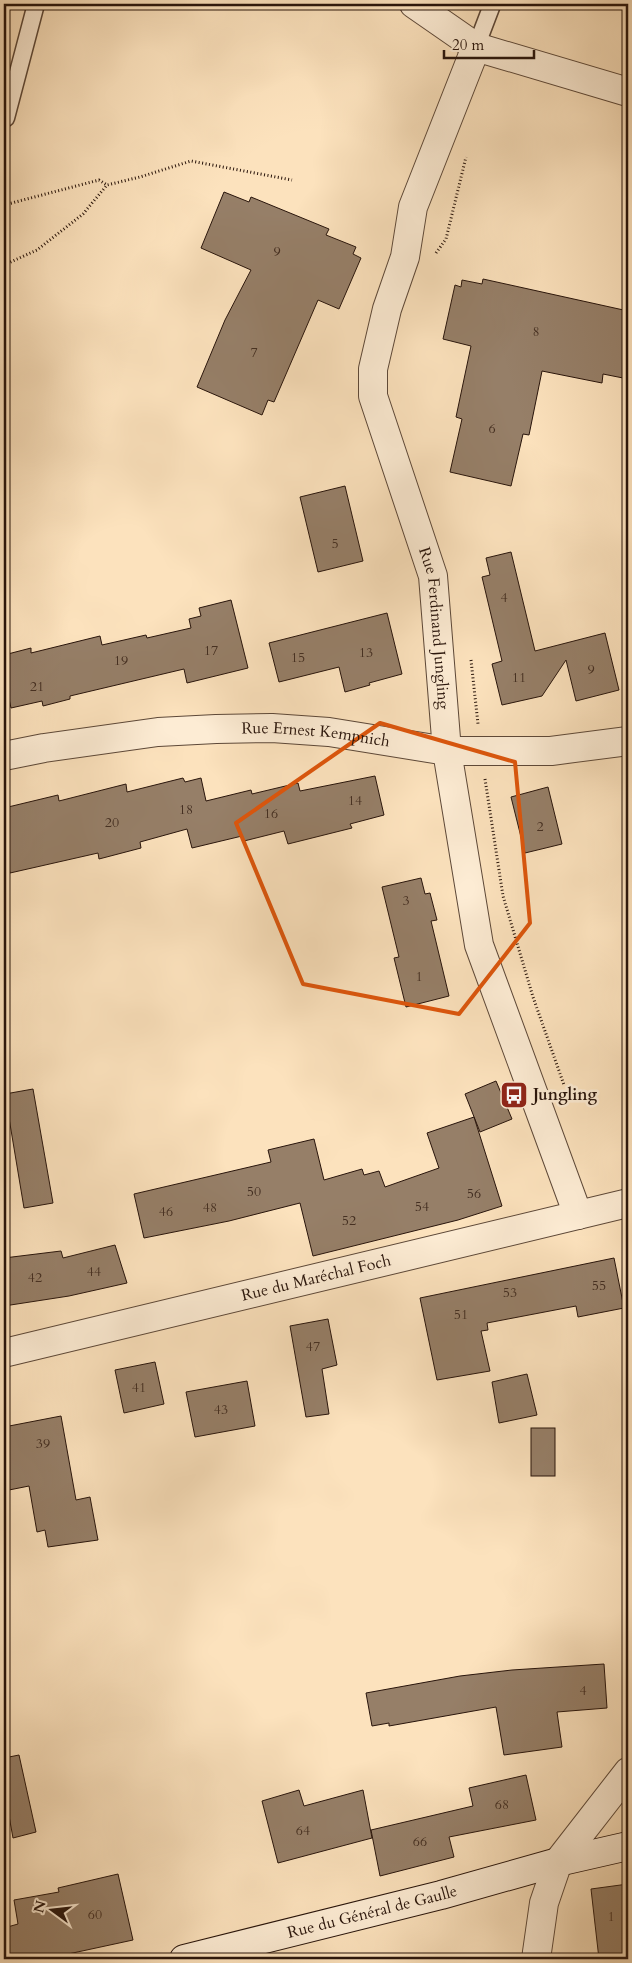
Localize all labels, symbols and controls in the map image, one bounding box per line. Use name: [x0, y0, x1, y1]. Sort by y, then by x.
scale bar: [444, 28, 534, 60]
text: 20 m: [452, 35, 484, 55]
house number: 9: [273, 242, 281, 261]
house number: 8: [532, 322, 540, 341]
house number: 7: [250, 343, 258, 362]
house number: 6: [488, 419, 496, 438]
house number: 5: [331, 534, 339, 553]
street label: Rue Ferdinand Jungling: [413, 544, 455, 710]
house number: 4: [500, 588, 508, 607]
house number: 17: [204, 641, 218, 660]
house number: 13: [359, 643, 373, 662]
house number: 15: [291, 648, 305, 667]
house number: 19: [114, 651, 128, 670]
house number: 9: [587, 660, 595, 679]
house number: 11: [512, 668, 526, 687]
house number: 21: [30, 677, 44, 696]
street label: Rue Ernest Kempnich: [241, 717, 392, 753]
house number: 14: [348, 791, 362, 810]
house number: 18: [179, 800, 193, 819]
house number: 16: [264, 804, 278, 823]
house number: 20: [105, 813, 119, 832]
house number: 2: [536, 817, 544, 836]
house number: 3: [402, 891, 410, 910]
house number: 1: [415, 967, 423, 986]
bus stop icon: Jungling: [499, 1080, 529, 1110]
place label: Jungling: [531, 1084, 598, 1106]
house number: 50: [247, 1182, 261, 1201]
house number: 56: [467, 1184, 481, 1203]
house number: 54: [415, 1197, 429, 1216]
house number: 48: [203, 1198, 217, 1217]
house number: 46: [159, 1202, 173, 1221]
house number: 52: [342, 1211, 356, 1230]
street label: Rue du Maréchal Foch: [239, 1249, 393, 1307]
house number: 44: [87, 1262, 101, 1281]
house number: 42: [28, 1268, 42, 1287]
house number: 55: [592, 1276, 606, 1295]
house number: 53: [503, 1283, 517, 1302]
house number: 51: [454, 1305, 468, 1324]
house number: 47: [306, 1337, 320, 1356]
house number: 41: [132, 1378, 146, 1397]
house number: 43: [214, 1400, 228, 1419]
house number: 39: [36, 1434, 50, 1453]
house number: 4: [579, 1681, 587, 1700]
house number: 68: [495, 1795, 509, 1814]
house number: 64: [296, 1821, 310, 1840]
house number: 66: [413, 1832, 427, 1851]
street label: Rue du Général de Gaulle: [285, 1880, 460, 1944]
north arrow: [28, 1886, 78, 1936]
text: N: [29, 1898, 51, 1915]
house number: 60: [88, 1905, 102, 1924]
house number: 1: [607, 1907, 615, 1926]

